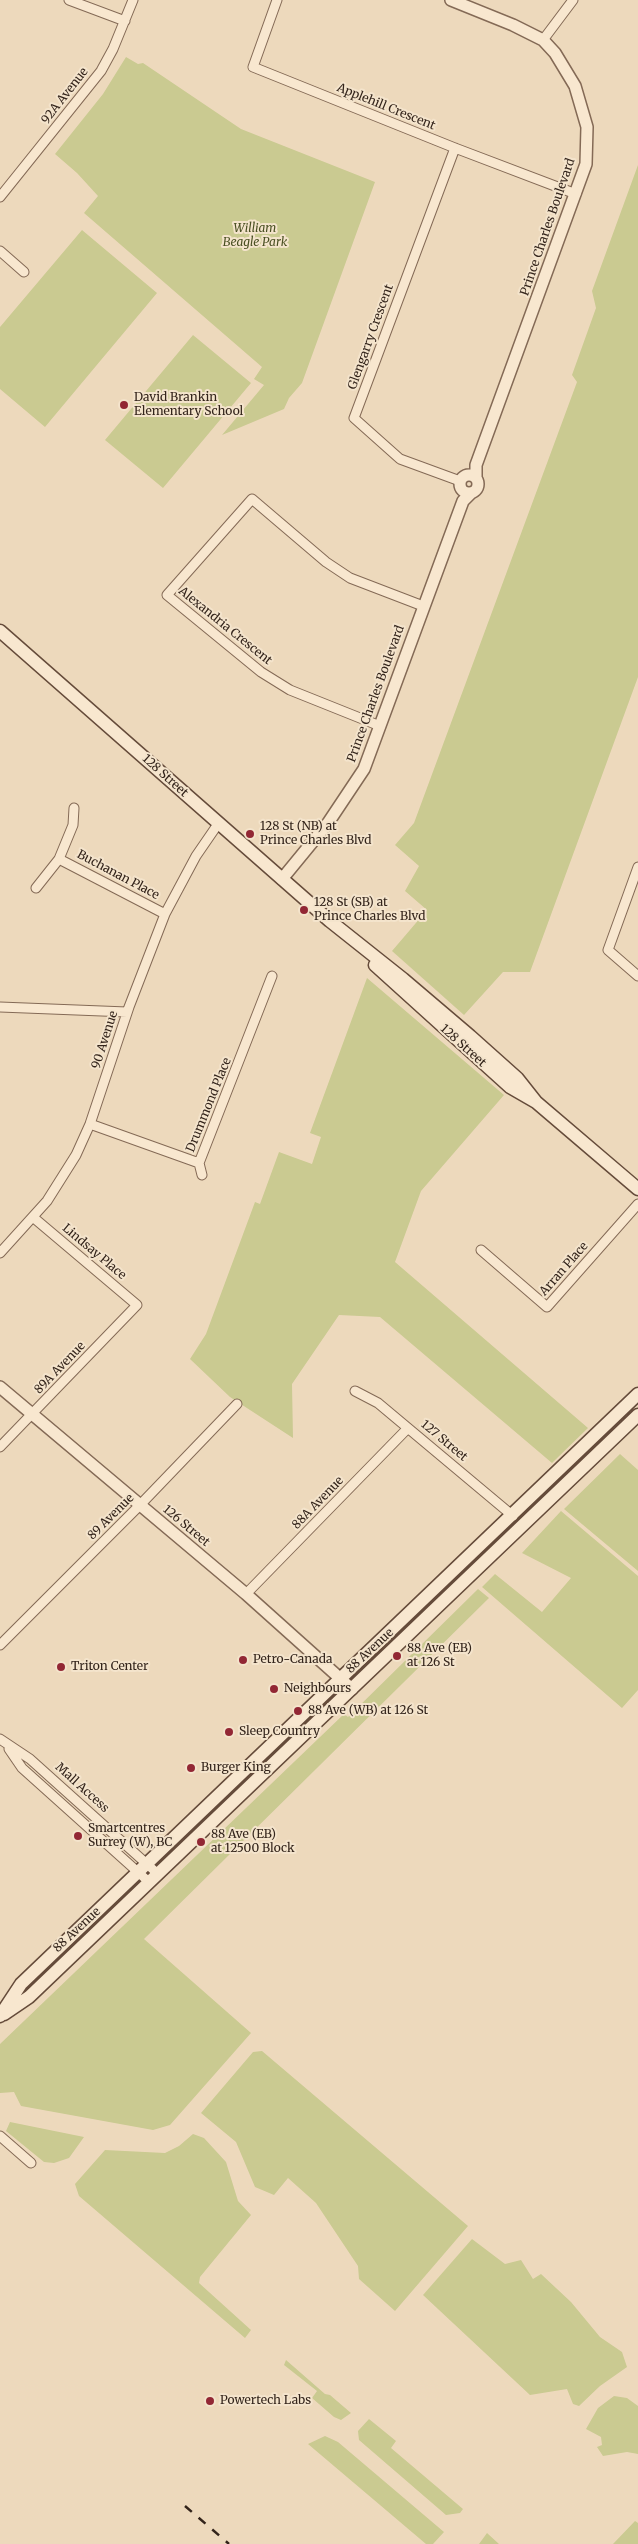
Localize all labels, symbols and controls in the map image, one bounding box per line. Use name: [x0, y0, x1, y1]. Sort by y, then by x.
street label: 92A Avenue: [39, 65, 91, 127]
street label: Applehill Crescent: [335, 81, 437, 133]
street label: Prince Charles Boulevard: [518, 156, 578, 298]
park label: William Beagle Park: [223, 222, 287, 250]
street label: Glengarry Crescent: [345, 283, 397, 391]
place label: David Brankin Elementary School: [134, 391, 243, 419]
marker: David Brankin Elementary School: [118, 399, 130, 411]
street label: Alexandria Crescent: [175, 584, 275, 668]
street label: Prince Charles Boulevard: [345, 624, 407, 764]
street label: 128 Street: [139, 752, 191, 800]
place label: 128 St (NB) at Prince Charles Blvd: [260, 820, 371, 848]
marker: 128 St (NB) at Prince Charles Blvd: [244, 828, 256, 840]
street label: Buchanan Place: [74, 847, 162, 903]
place label: 128 St (SB) at Prince Charles Blvd: [314, 896, 425, 924]
marker: 128 St (SB) at Prince Charles Blvd: [298, 904, 310, 916]
street label: 90 Avenue: [89, 1009, 121, 1071]
street label: 128 Street: [437, 1022, 489, 1070]
street label: Drummond Place: [183, 1056, 235, 1154]
street label: Lindsay Place: [59, 1221, 129, 1283]
street label: Arran Place: [537, 1239, 591, 1299]
street label: 89A Avenue: [32, 1339, 88, 1397]
street label: 127 Street: [418, 1417, 470, 1465]
street label: 88A Avenue: [289, 1474, 347, 1532]
street label: 89 Avenue: [85, 1491, 137, 1543]
street label: 126 Street: [160, 1502, 212, 1550]
street label: 88 Avenue: [343, 1626, 397, 1676]
place label: 88 Ave (EB) at 126 St: [407, 1642, 472, 1670]
marker: 88 Ave (EB) at 126 St: [391, 1650, 403, 1662]
place label: Petro-Canada: [253, 1653, 332, 1667]
marker: Petro-Canada: [237, 1654, 249, 1666]
place label: Triton Center: [71, 1660, 148, 1674]
marker: Triton Center: [55, 1661, 67, 1673]
place label: Neighbours: [284, 1682, 351, 1696]
marker: Neighbours: [268, 1683, 280, 1695]
place label: 88 Ave (WB) at 126 St: [308, 1704, 428, 1718]
marker: 88 Ave (WB) at 126 St: [292, 1705, 304, 1717]
place label: Sleep Country: [239, 1725, 320, 1739]
marker: Sleep Country: [223, 1726, 235, 1738]
street label: Mall Access: [52, 1760, 112, 1816]
place label: Burger King: [201, 1761, 271, 1775]
marker: Burger King: [185, 1762, 197, 1774]
place label: Smartcentres Surrey (W), BC: [88, 1822, 172, 1850]
place label: 88 Ave (EB) at 12500 Block: [211, 1828, 295, 1856]
marker: Smartcentres Surrey (W), BC: [72, 1830, 84, 1842]
marker: 88 Ave (EB) at 12500 Block: [195, 1836, 207, 1848]
street label: 88 Avenue: [50, 1905, 104, 1955]
place label: Powertech Labs: [220, 2394, 311, 2408]
marker: Powertech Labs: [204, 2395, 216, 2407]

